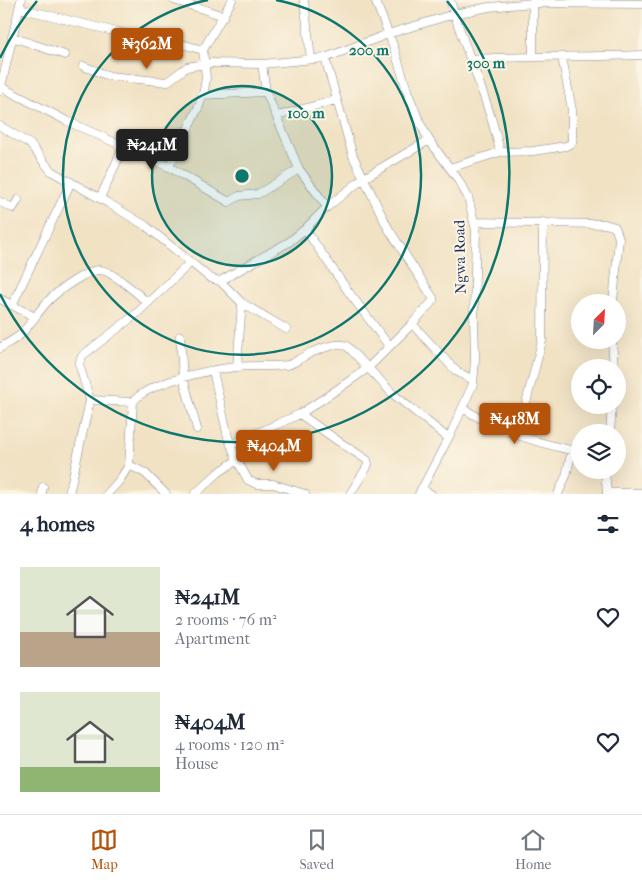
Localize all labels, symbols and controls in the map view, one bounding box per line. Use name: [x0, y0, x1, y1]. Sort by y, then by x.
pin: ₦362M: [112, 28, 182, 70]
text: ₦362M: [122, 34, 172, 53]
text: 200 m: [349, 41, 389, 59]
text: 300 m: [467, 54, 506, 72]
text: 100 m: [287, 104, 325, 122]
pin: ₦241M: [117, 128, 187, 171]
text: ₦241M: [127, 135, 177, 154]
centre of rings: [233, 167, 251, 185]
street label: Ngwa Road: [450, 219, 470, 294]
north arrow: [571, 294, 626, 349]
map controls: [571, 294, 626, 479]
button: locate: [571, 359, 626, 414]
pin: ₦418M: [480, 402, 550, 445]
text: ₦418M: [490, 409, 540, 428]
button: layers: [571, 424, 626, 479]
pin: ₦404M: [239, 430, 309, 472]
text: ₦404M: [247, 436, 301, 455]
icon: filters: [594, 510, 622, 538]
text: 4 homes: [20, 512, 95, 536]
text: ₦241M: [175, 585, 240, 609]
icon: home: [60, 587, 120, 647]
icon: heart: [594, 603, 622, 631]
text: 2 rooms · 76 m²: [175, 610, 276, 629]
text: Apartment: [175, 629, 250, 648]
text: ₦404M: [175, 710, 246, 734]
icon: home: [60, 712, 120, 772]
icon: heart: [594, 728, 622, 756]
text: 4 rooms · 120 m²: [175, 735, 284, 754]
text: House: [175, 754, 218, 773]
tab: Map: [90, 826, 118, 873]
tab: Saved: [299, 826, 334, 873]
tab: Home: [515, 826, 552, 873]

